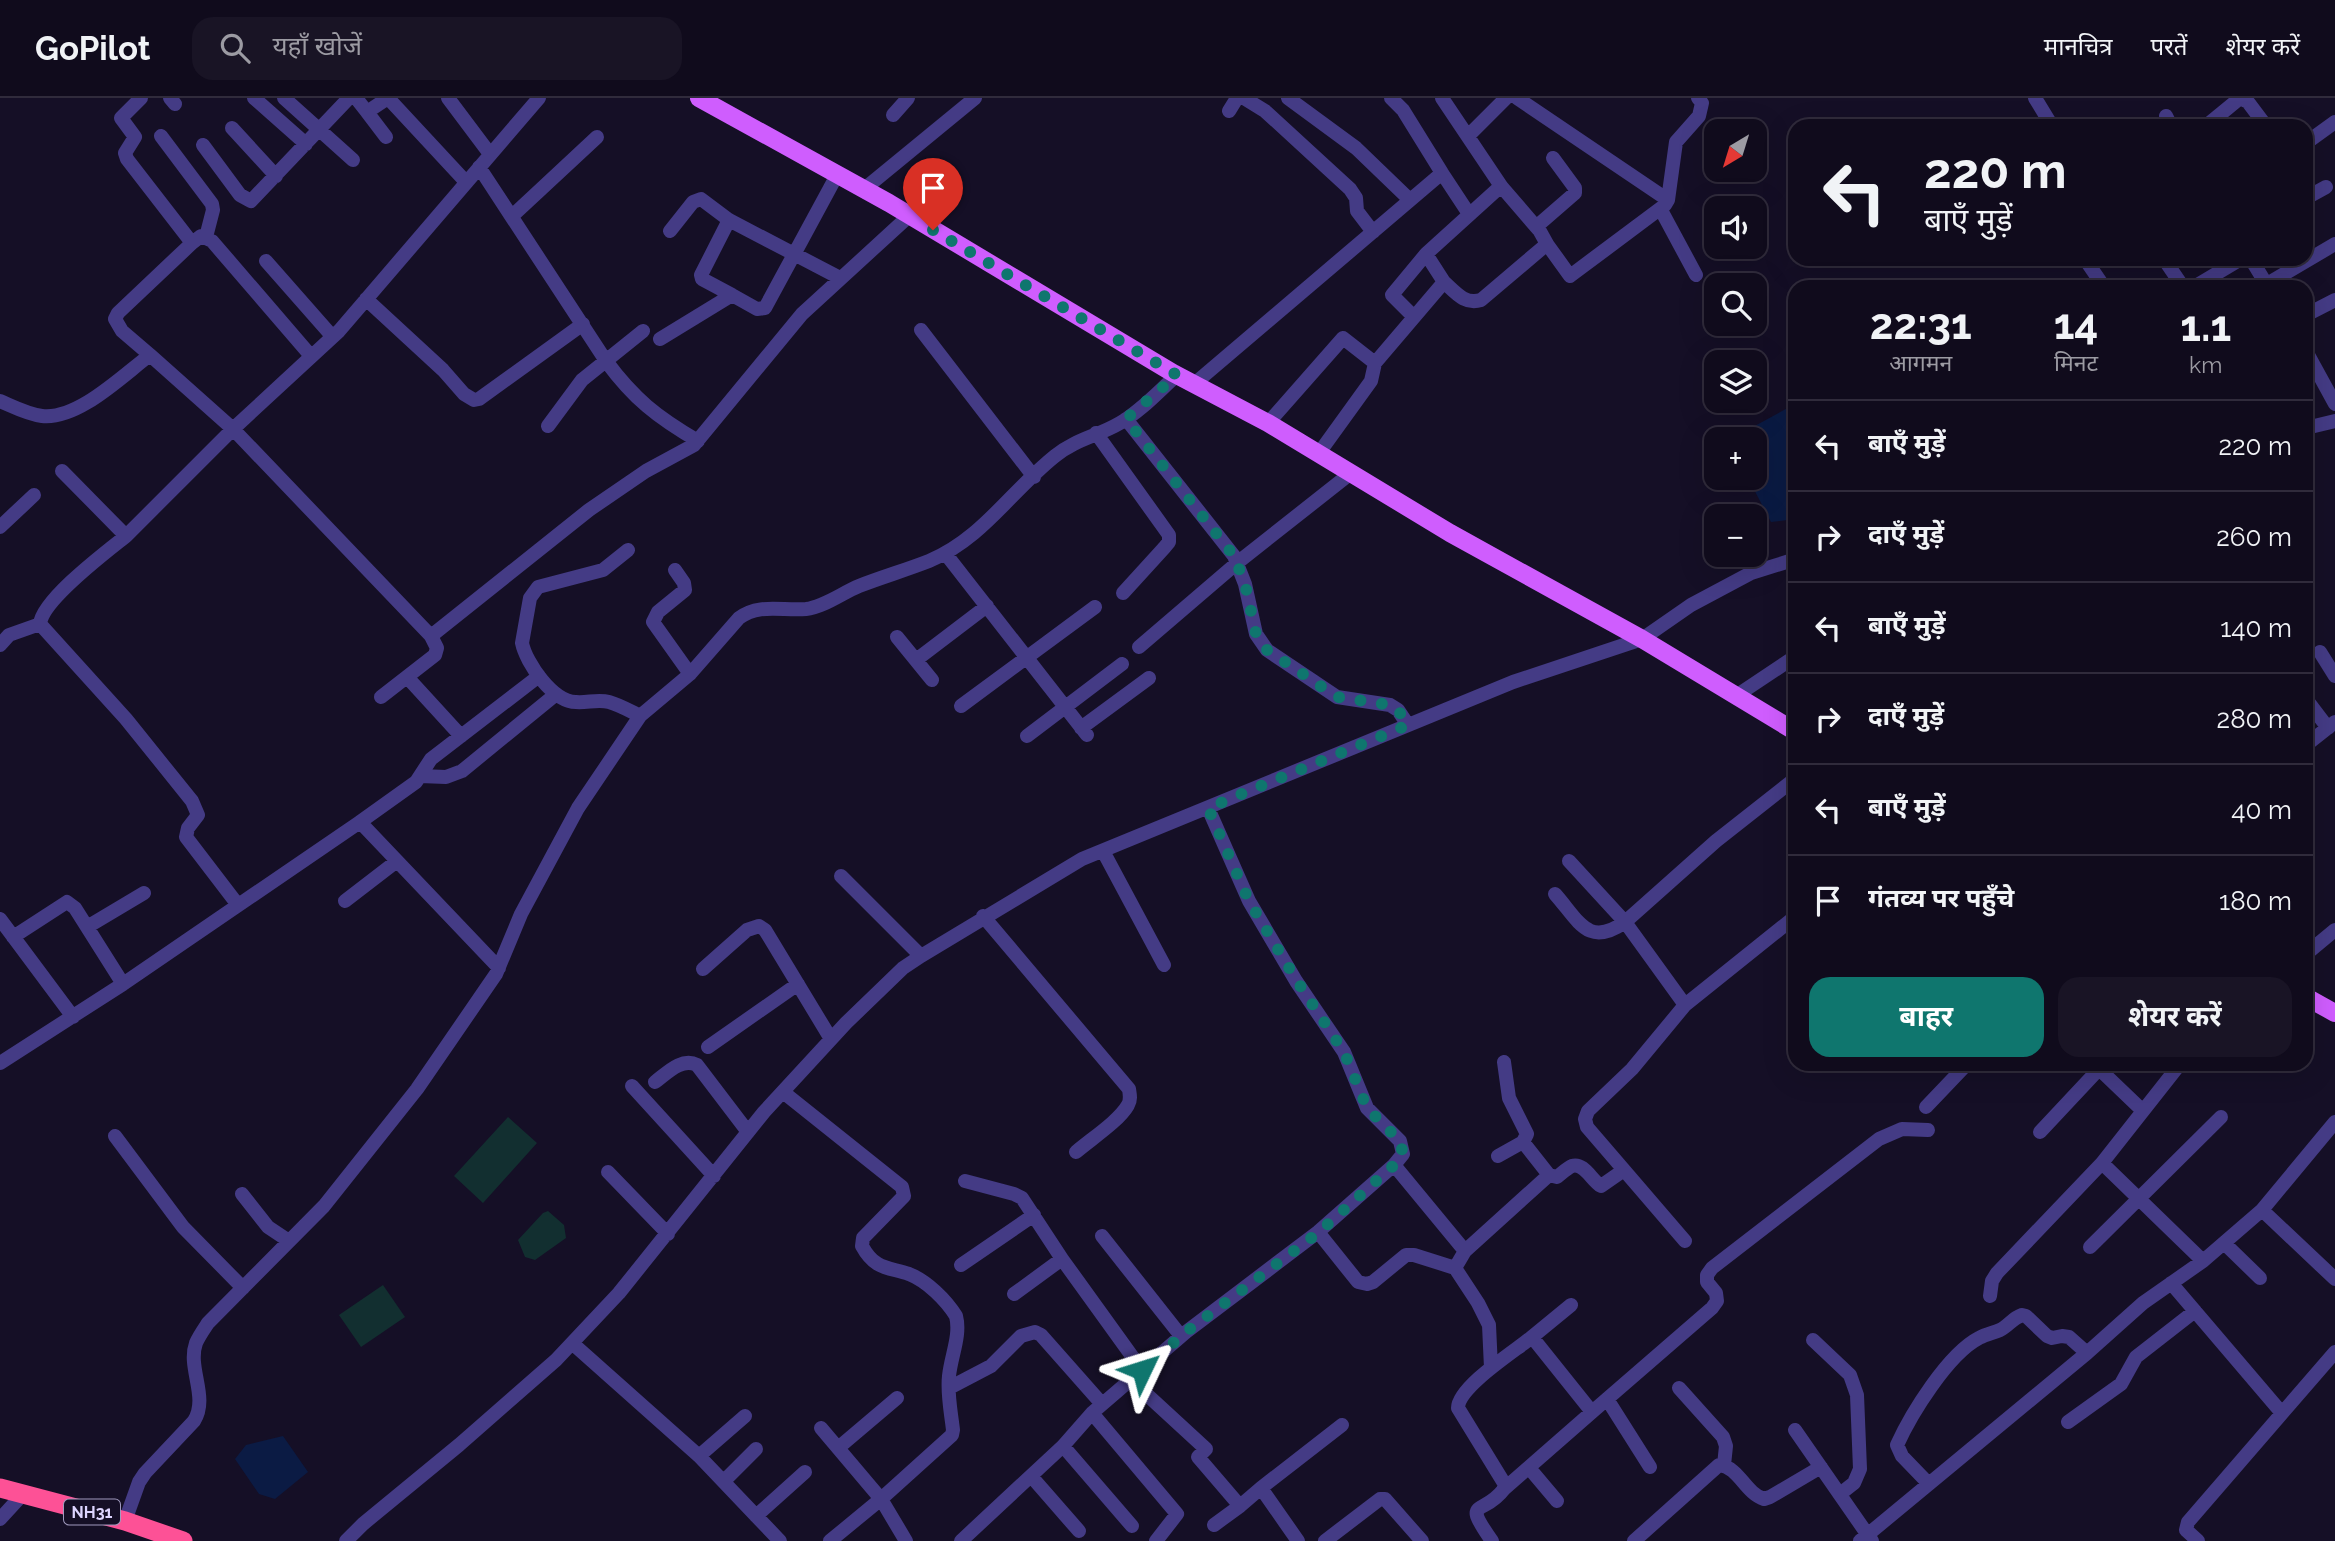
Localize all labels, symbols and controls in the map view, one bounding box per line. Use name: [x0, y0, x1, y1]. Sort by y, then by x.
search box: [192, 17, 682, 80]
text: GoPilot: [35, 29, 150, 68]
icon: search: [216, 29, 254, 67]
text: यहाँ खोजें: [272, 31, 362, 61]
text: मानचित्र: [2044, 32, 2112, 61]
text: परतें: [2150, 32, 2188, 61]
text: शेयर करें: [2226, 32, 2300, 61]
north arrow: [1704, 119, 1768, 182]
map controls: [1704, 119, 1767, 567]
text: 220 m: [1924, 142, 2067, 199]
icon: left: [1809, 147, 1900, 238]
pin: [903, 158, 963, 230]
icon: arrive: [914, 169, 952, 207]
button: sound: [1704, 196, 1767, 259]
text: बाएँ मुड़ें: [1924, 201, 2013, 238]
button: search: [1704, 273, 1767, 336]
text: 22:31: [1870, 300, 1972, 349]
text: 14: [2054, 300, 2098, 349]
text: 1.1: [2180, 302, 2231, 351]
text: आगमन: [1889, 349, 1952, 376]
text: मिनट: [2054, 349, 2098, 376]
button: layers: [1704, 350, 1767, 413]
text: km: [2189, 351, 2222, 378]
button: +: [1704, 427, 1767, 490]
icon: left: [1809, 427, 1847, 465]
text: बाएँ मुड़ें: [1868, 428, 1946, 458]
text: 220 m: [2218, 431, 2292, 461]
button: −: [1704, 504, 1767, 567]
icon: right: [1809, 518, 1847, 556]
text: दाएँ मुड़ें: [1868, 519, 1944, 549]
text: 260 m: [2216, 522, 2292, 552]
icon: left: [1809, 609, 1847, 647]
text: बाएँ मुड़ें: [1868, 610, 1946, 640]
text: 140 m: [2220, 613, 2292, 643]
icon: right: [1809, 700, 1847, 738]
text: दाएँ मुड़ें: [1868, 701, 1944, 731]
text: 280 m: [2217, 704, 2292, 734]
icon: left: [1809, 791, 1847, 829]
text: बाएँ मुड़ें: [1868, 792, 1946, 822]
text: 40 m: [2231, 795, 2292, 825]
icon: arrive: [1809, 882, 1847, 920]
text: गंतव्य पर पहुँचे: [1868, 883, 2014, 913]
text: 180 m: [2219, 886, 2292, 916]
button: बाहर: [1809, 977, 2044, 1057]
button: शेयर करें: [2058, 977, 2292, 1057]
position arrow: [1105, 1333, 1179, 1407]
road number: NH31: [64, 1500, 120, 1524]

